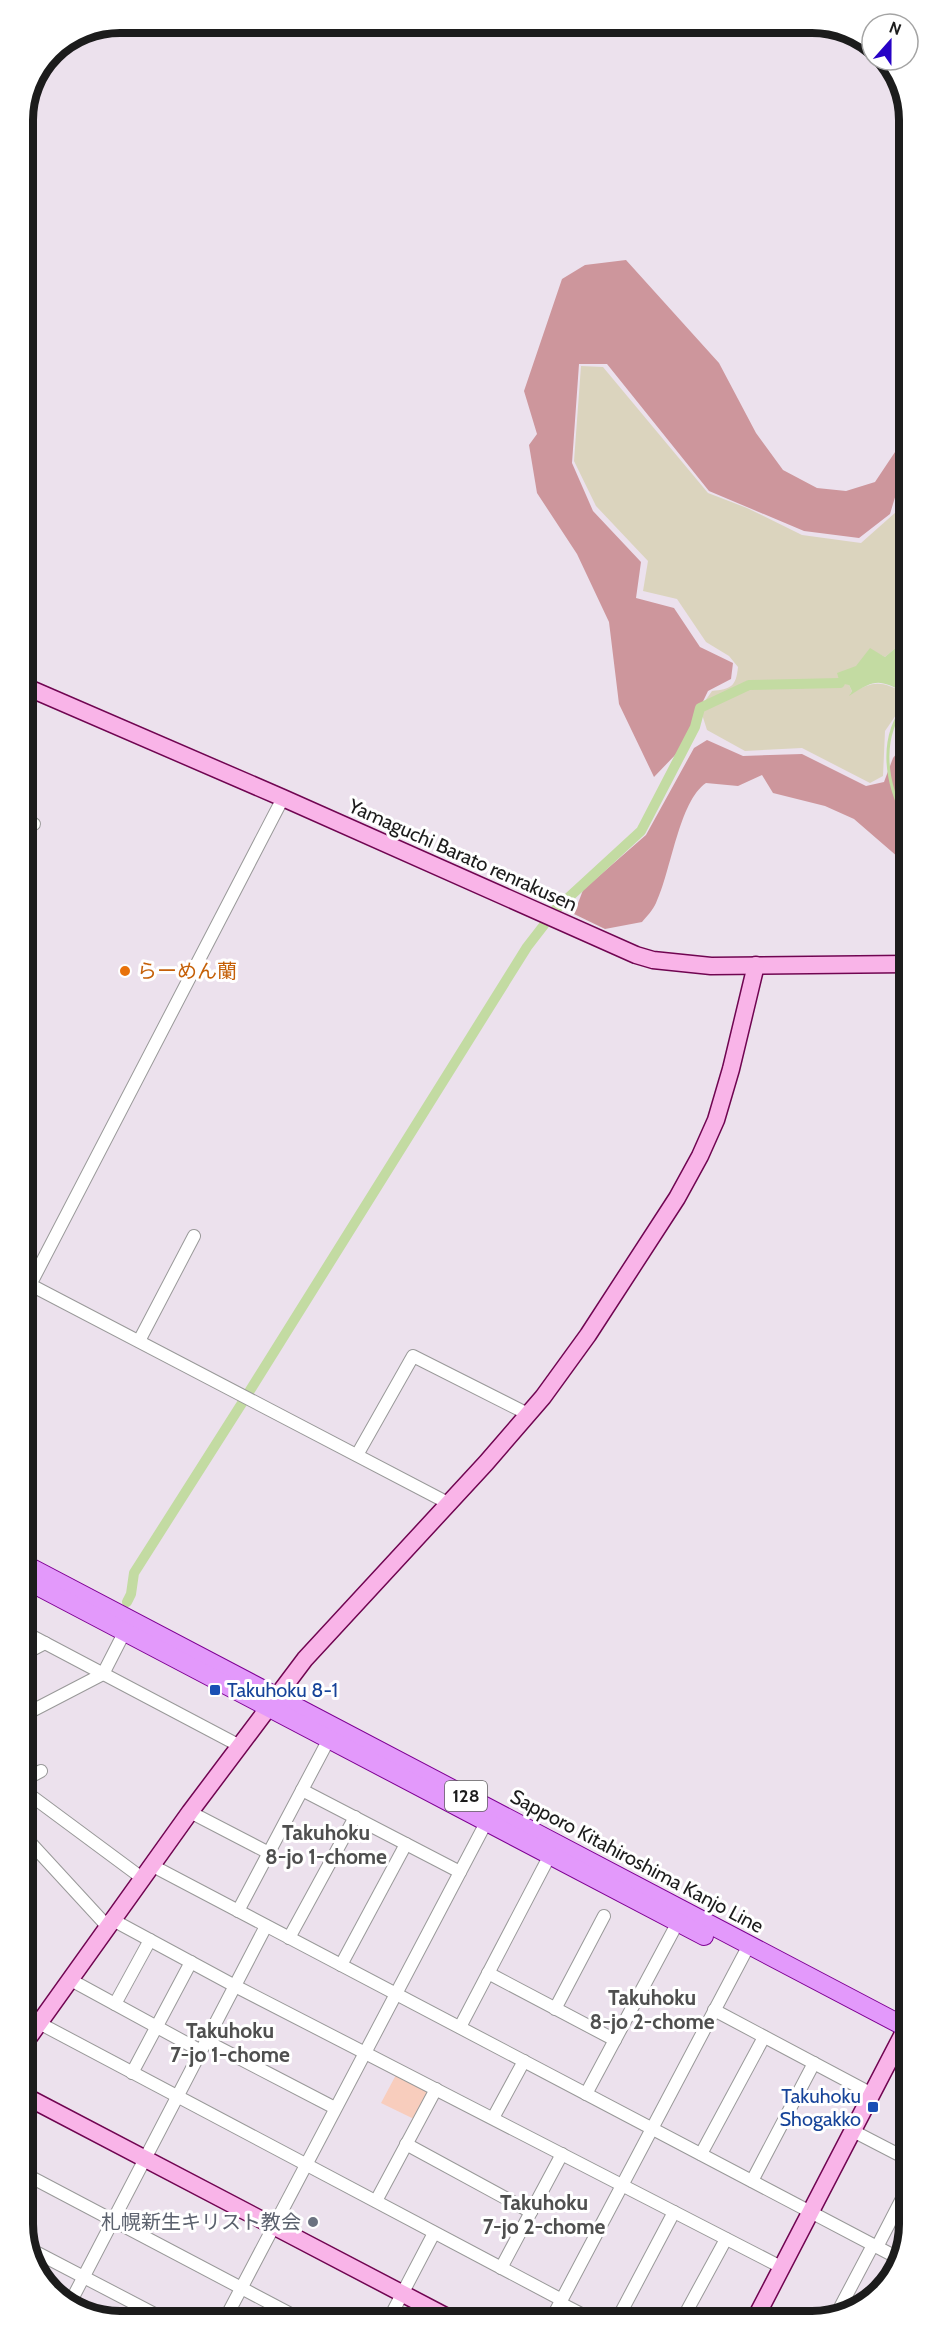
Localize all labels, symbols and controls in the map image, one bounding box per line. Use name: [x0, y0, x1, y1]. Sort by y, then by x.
north arrow: [860, 12, 920, 72]
text: N: [887, 18, 904, 39]
street label: Yamaguchi Barato renrakusen: [344, 793, 581, 916]
place label: らーめん蘭: [137, 959, 237, 983]
marker: らーめん蘭: [118, 964, 132, 978]
place label: Takuhoku 8-1: [227, 1678, 338, 1702]
marker: Takuhoku 8-1: [208, 1683, 222, 1697]
road number: 128: [445, 1781, 487, 1811]
street label: Sapporo Kitahiroshima Kanjo Line: [506, 1784, 768, 1938]
district label: Takuhoku 8-jo 1-chome: [265, 1820, 387, 1869]
district label: Takuhoku 8-jo 2-chome: [590, 1985, 715, 2034]
district label: Takuhoku 7-jo 1-chome: [170, 2018, 290, 2067]
place label: Takuhoku Shogakko: [780, 2084, 861, 2131]
marker: Takuhoku Shogakko: [866, 2100, 880, 2114]
district label: Takuhoku 7-jo 2-chome: [483, 2190, 606, 2239]
place label: 札幌新生キリスト教会: [101, 2210, 301, 2234]
marker: 札幌新生キリスト教会: [306, 2215, 320, 2229]

